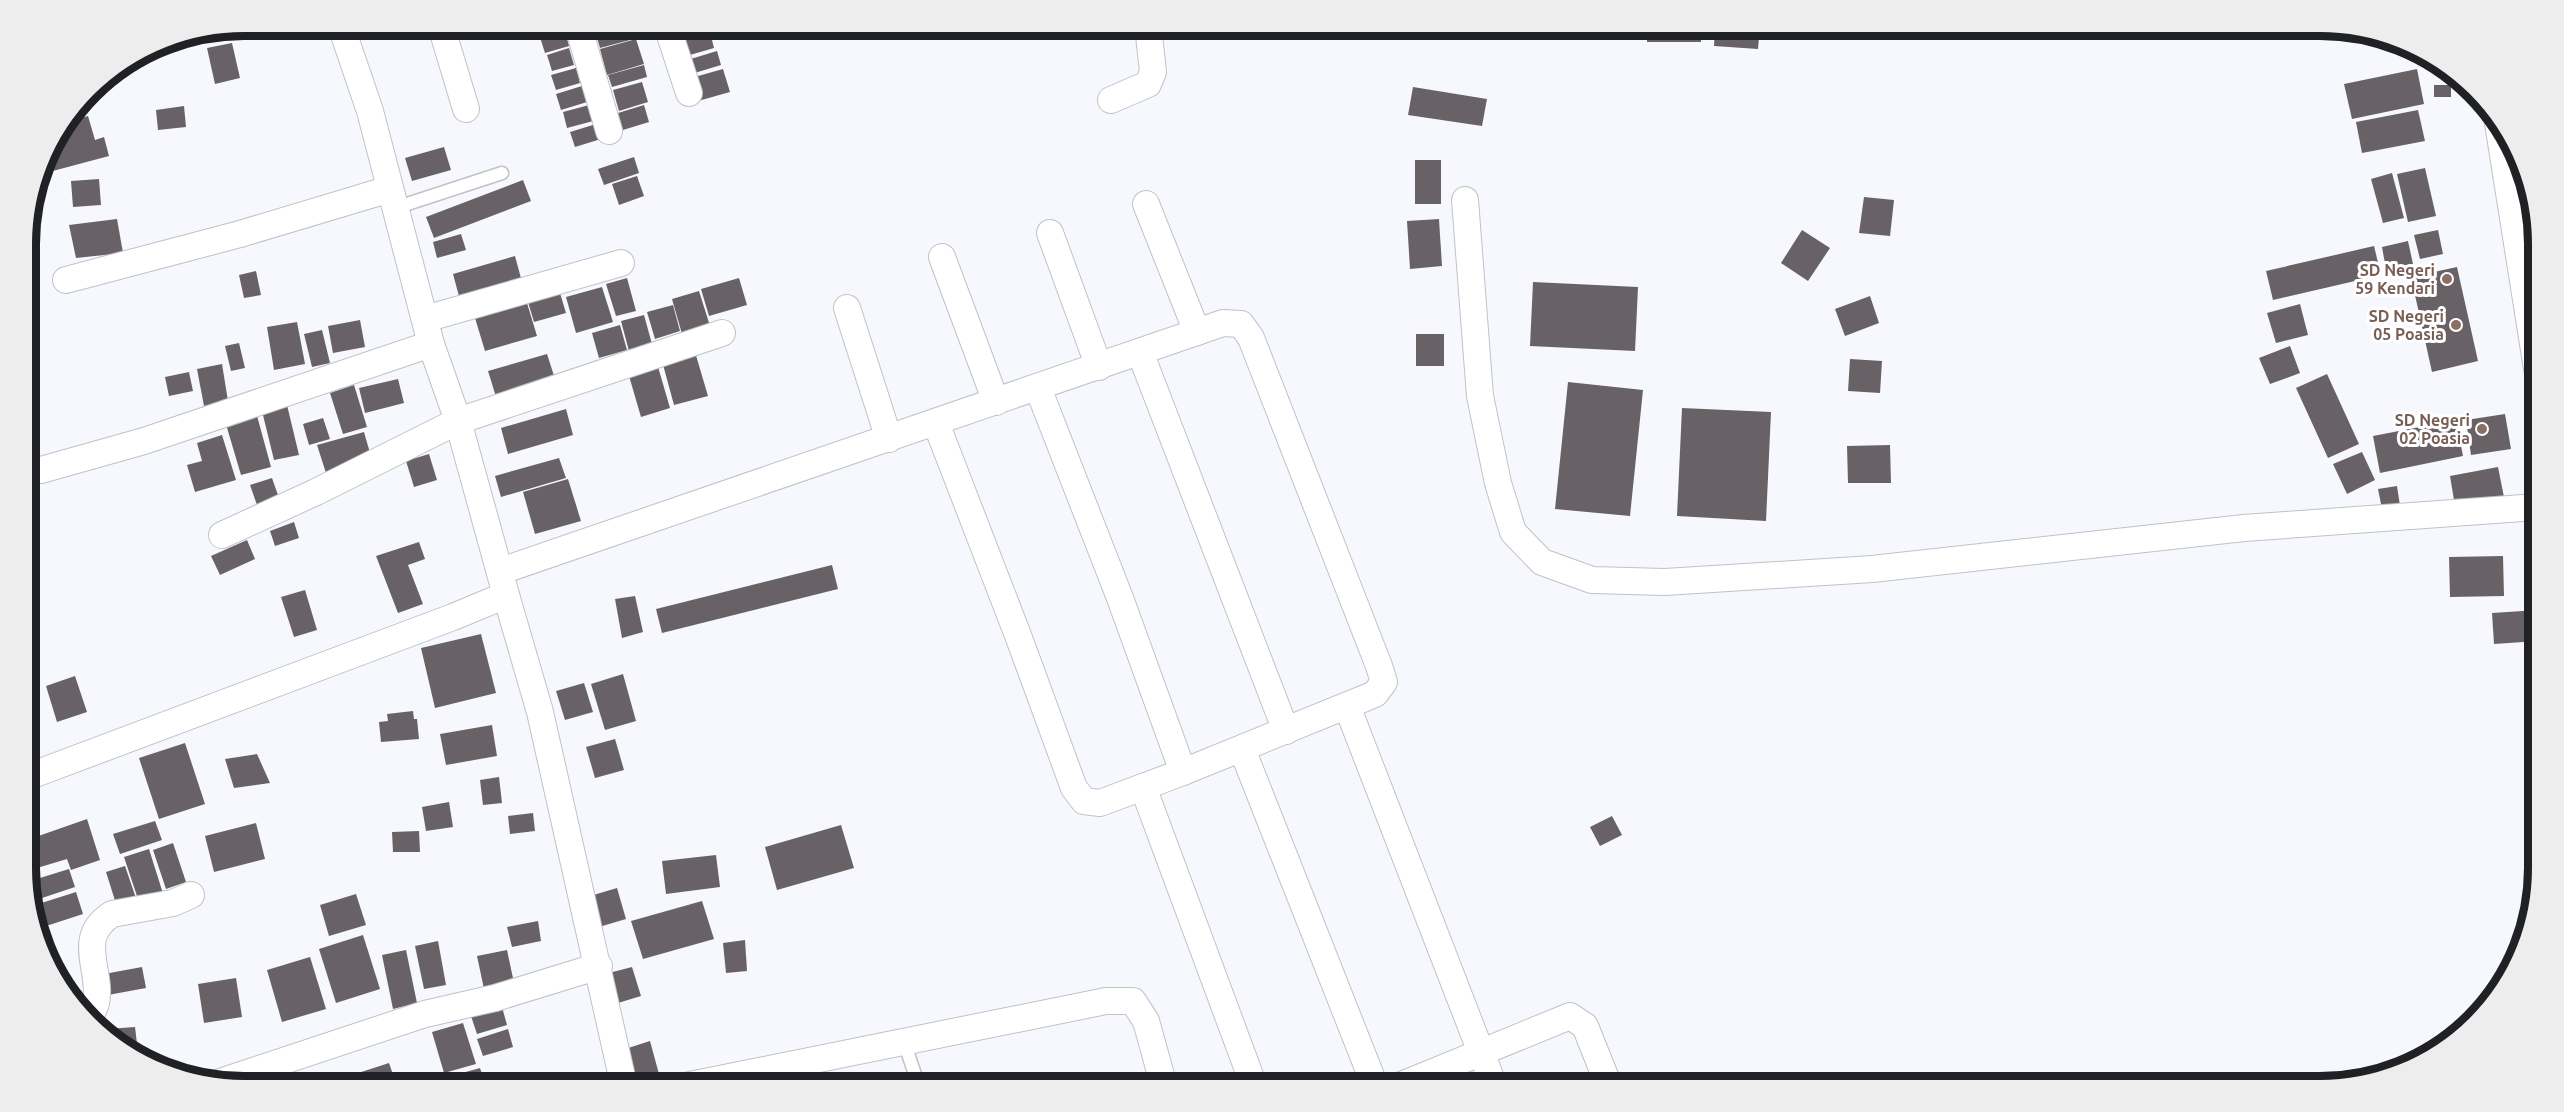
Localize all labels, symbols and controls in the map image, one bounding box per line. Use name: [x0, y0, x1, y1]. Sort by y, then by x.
place label: SD Negeri 59 Kendari: [2355, 261, 2435, 297]
marker: SD Negeri 59 Kendari: [2440, 272, 2454, 286]
place label: SD Negeri 05 Poasia: [2369, 307, 2444, 343]
marker: SD Negeri 05 Poasia: [2449, 318, 2463, 332]
place label: SD Negeri 02 Poasia: [2395, 411, 2470, 447]
marker: SD Negeri 02 Poasia: [2475, 422, 2489, 436]

